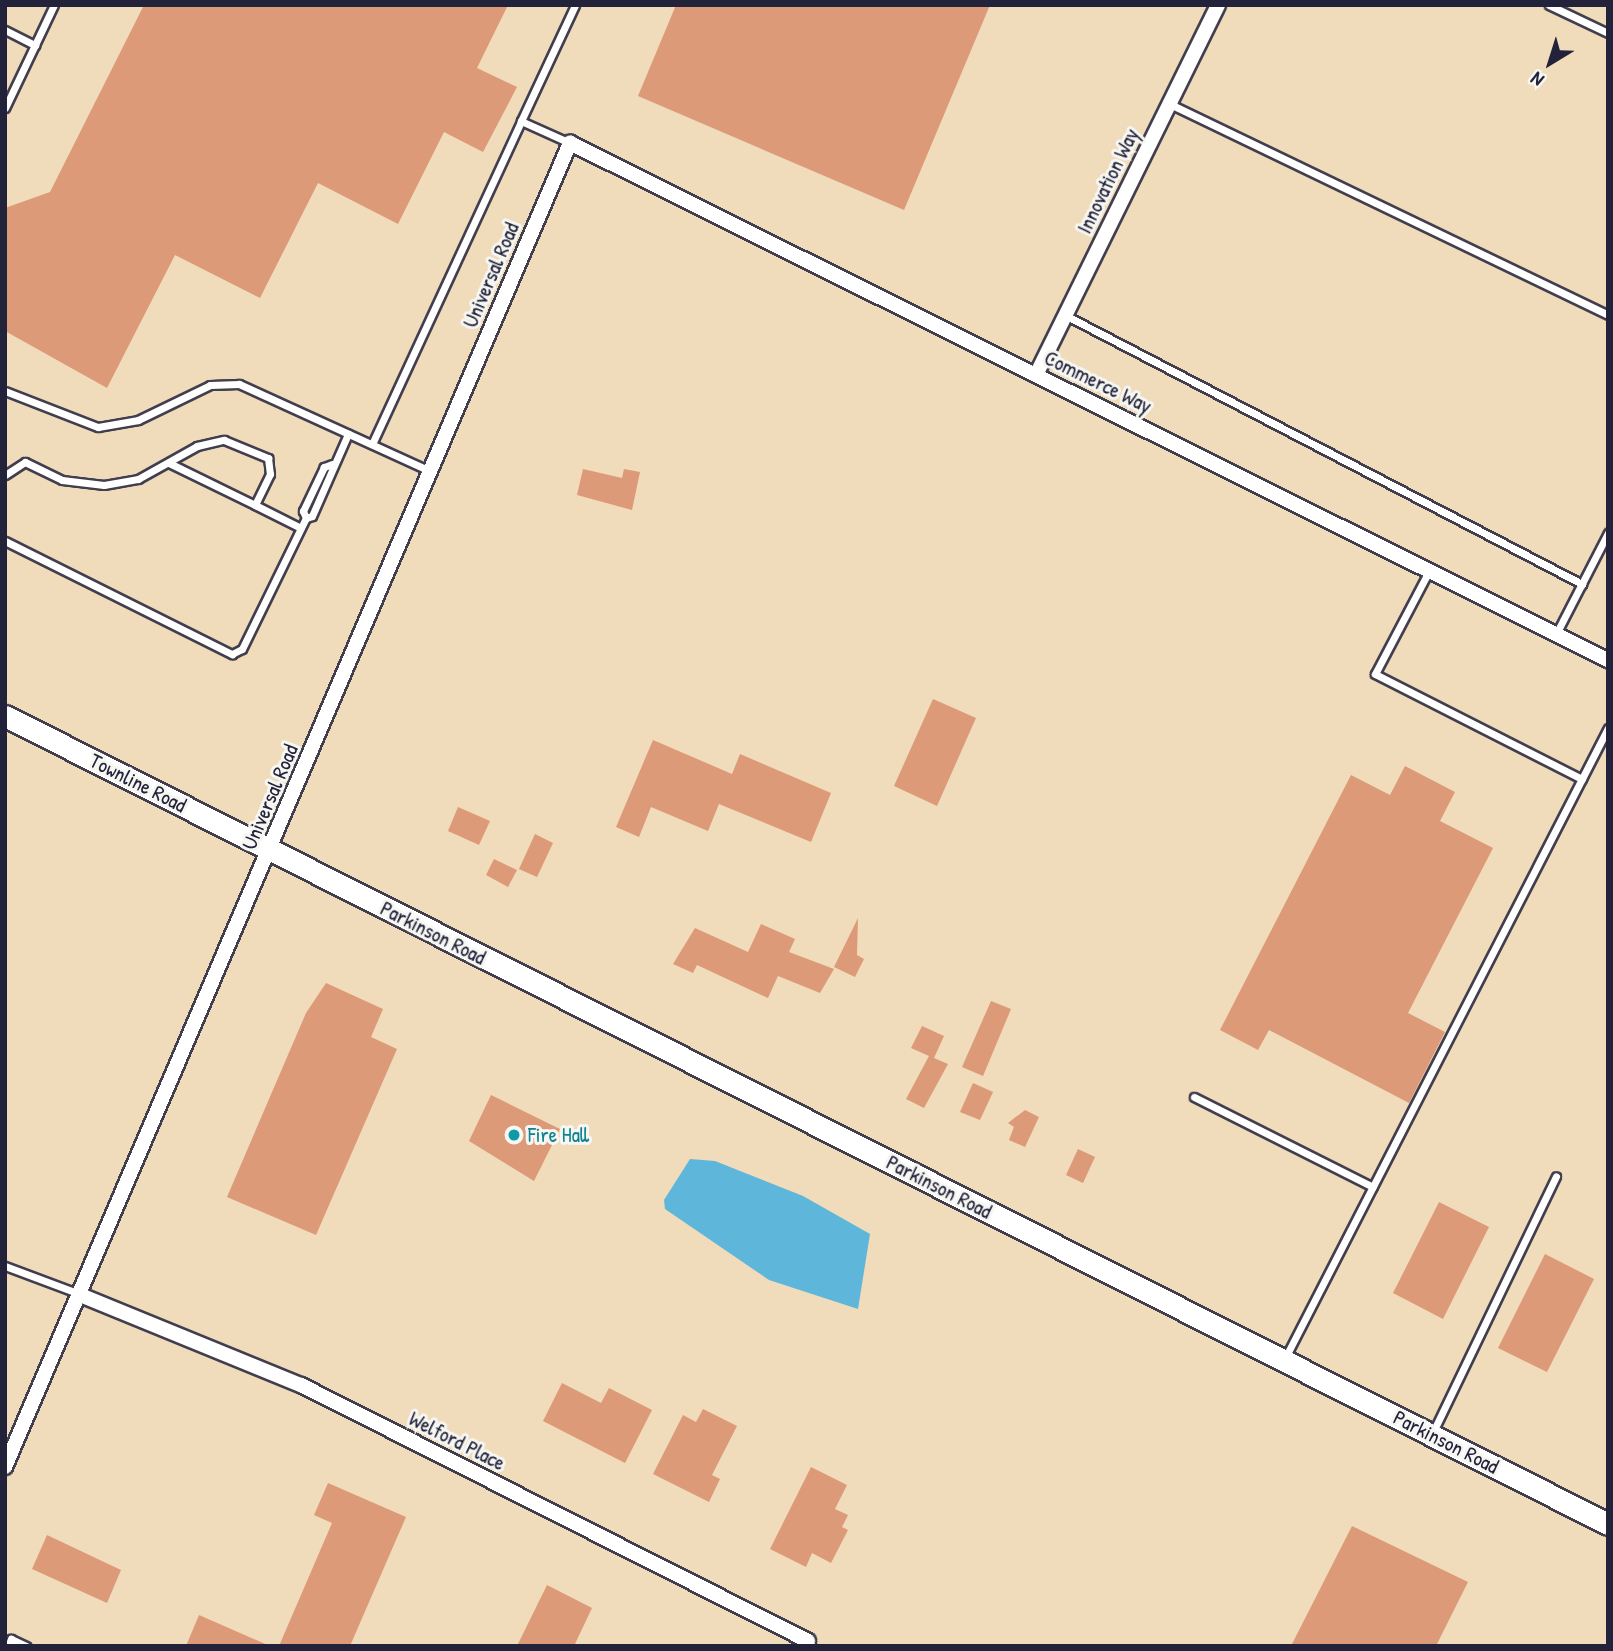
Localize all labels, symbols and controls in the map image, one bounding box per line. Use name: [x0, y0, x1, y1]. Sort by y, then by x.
north arrow: [1515, 28, 1585, 98]
text: N: [1525, 66, 1549, 93]
street label: Innovation Way: [1072, 124, 1144, 238]
street label: Universal Road: [458, 219, 524, 331]
street label: Commerce Way: [1040, 345, 1156, 419]
street label: Universal Road: [237, 741, 303, 853]
street label: Townline Road: [86, 748, 190, 818]
street label: Parkinson Road: [376, 896, 490, 970]
place label: Fire Hall: [528, 1122, 589, 1148]
marker: Fire Hall: [506, 1127, 522, 1143]
street label: Parkinson Road: [882, 1150, 996, 1224]
street label: Parkinson Road: [1389, 1405, 1503, 1479]
street label: Welford Place: [405, 1406, 509, 1476]

